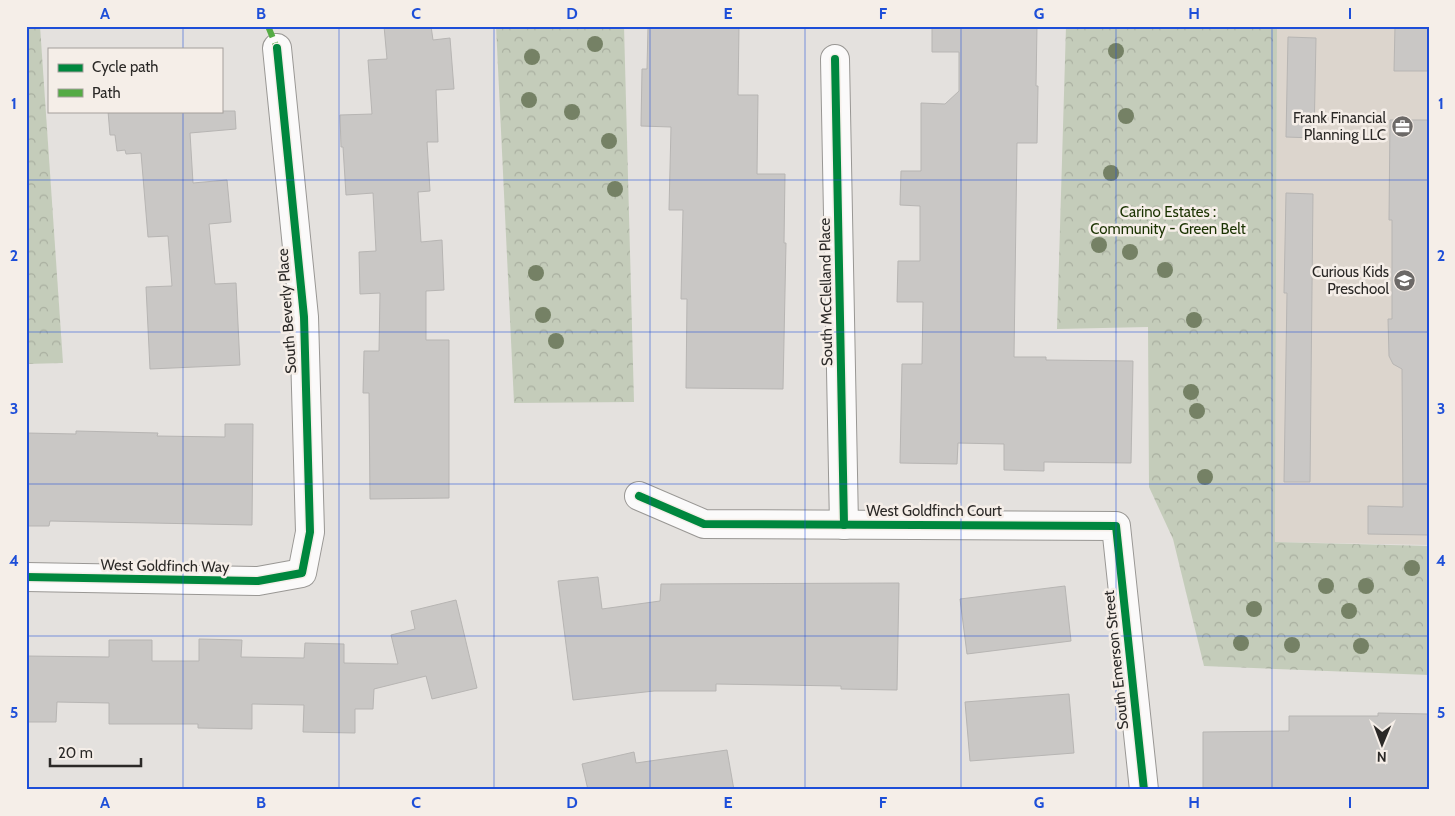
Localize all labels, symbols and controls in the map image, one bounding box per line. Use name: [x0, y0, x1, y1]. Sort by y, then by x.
text: A: [100, 4, 110, 23]
text: B: [256, 4, 266, 23]
text: C: [411, 4, 421, 23]
text: D: [566, 4, 578, 23]
text: E: [723, 4, 733, 23]
text: F: [879, 4, 888, 23]
text: G: [1034, 4, 1044, 23]
text: H: [1188, 4, 1200, 23]
text: I: [1348, 4, 1352, 23]
legend: [48, 48, 222, 112]
text: Cycle path: [92, 58, 158, 76]
text: Path: [92, 84, 121, 102]
text: 1: [11, 94, 17, 113]
text: 1: [1438, 94, 1444, 113]
place label: Frank Financial Planning LLC: [1293, 109, 1386, 144]
office icon: Frank Financial Planning LLC: [1390, 115, 1414, 139]
park label: Carino Estates : Community - Green Belt: [1090, 203, 1246, 238]
street label: South McClelland Place: [816, 217, 836, 366]
text: 2: [10, 246, 18, 265]
text: 2: [1437, 246, 1445, 265]
street label: South Beverly Place: [274, 247, 300, 374]
place label: Curious Kids Preschool: [1312, 263, 1389, 298]
school or university icon: Curious Kids Preschool: [1393, 269, 1417, 293]
text: 3: [10, 399, 18, 418]
text: 3: [1437, 399, 1445, 418]
street label: West Goldfinch Court: [866, 502, 1002, 520]
text: 4: [9, 551, 19, 570]
text: 4: [1436, 551, 1446, 570]
street label: West Goldfinch Way: [100, 556, 230, 576]
street label: South Emerson Street: [1100, 589, 1132, 731]
text: 5: [10, 703, 18, 722]
text: 5: [1437, 703, 1445, 722]
north arrow: [1358, 718, 1408, 768]
scale bar: [50, 736, 141, 768]
text: 20 m: [58, 744, 93, 762]
text: N: [1377, 748, 1387, 766]
text: A: [100, 793, 110, 812]
text: B: [256, 793, 266, 812]
text: C: [411, 793, 421, 812]
text: D: [566, 793, 578, 812]
text: E: [723, 793, 733, 812]
text: F: [879, 793, 888, 812]
text: G: [1034, 793, 1044, 812]
text: H: [1188, 793, 1200, 812]
text: I: [1348, 793, 1352, 812]

